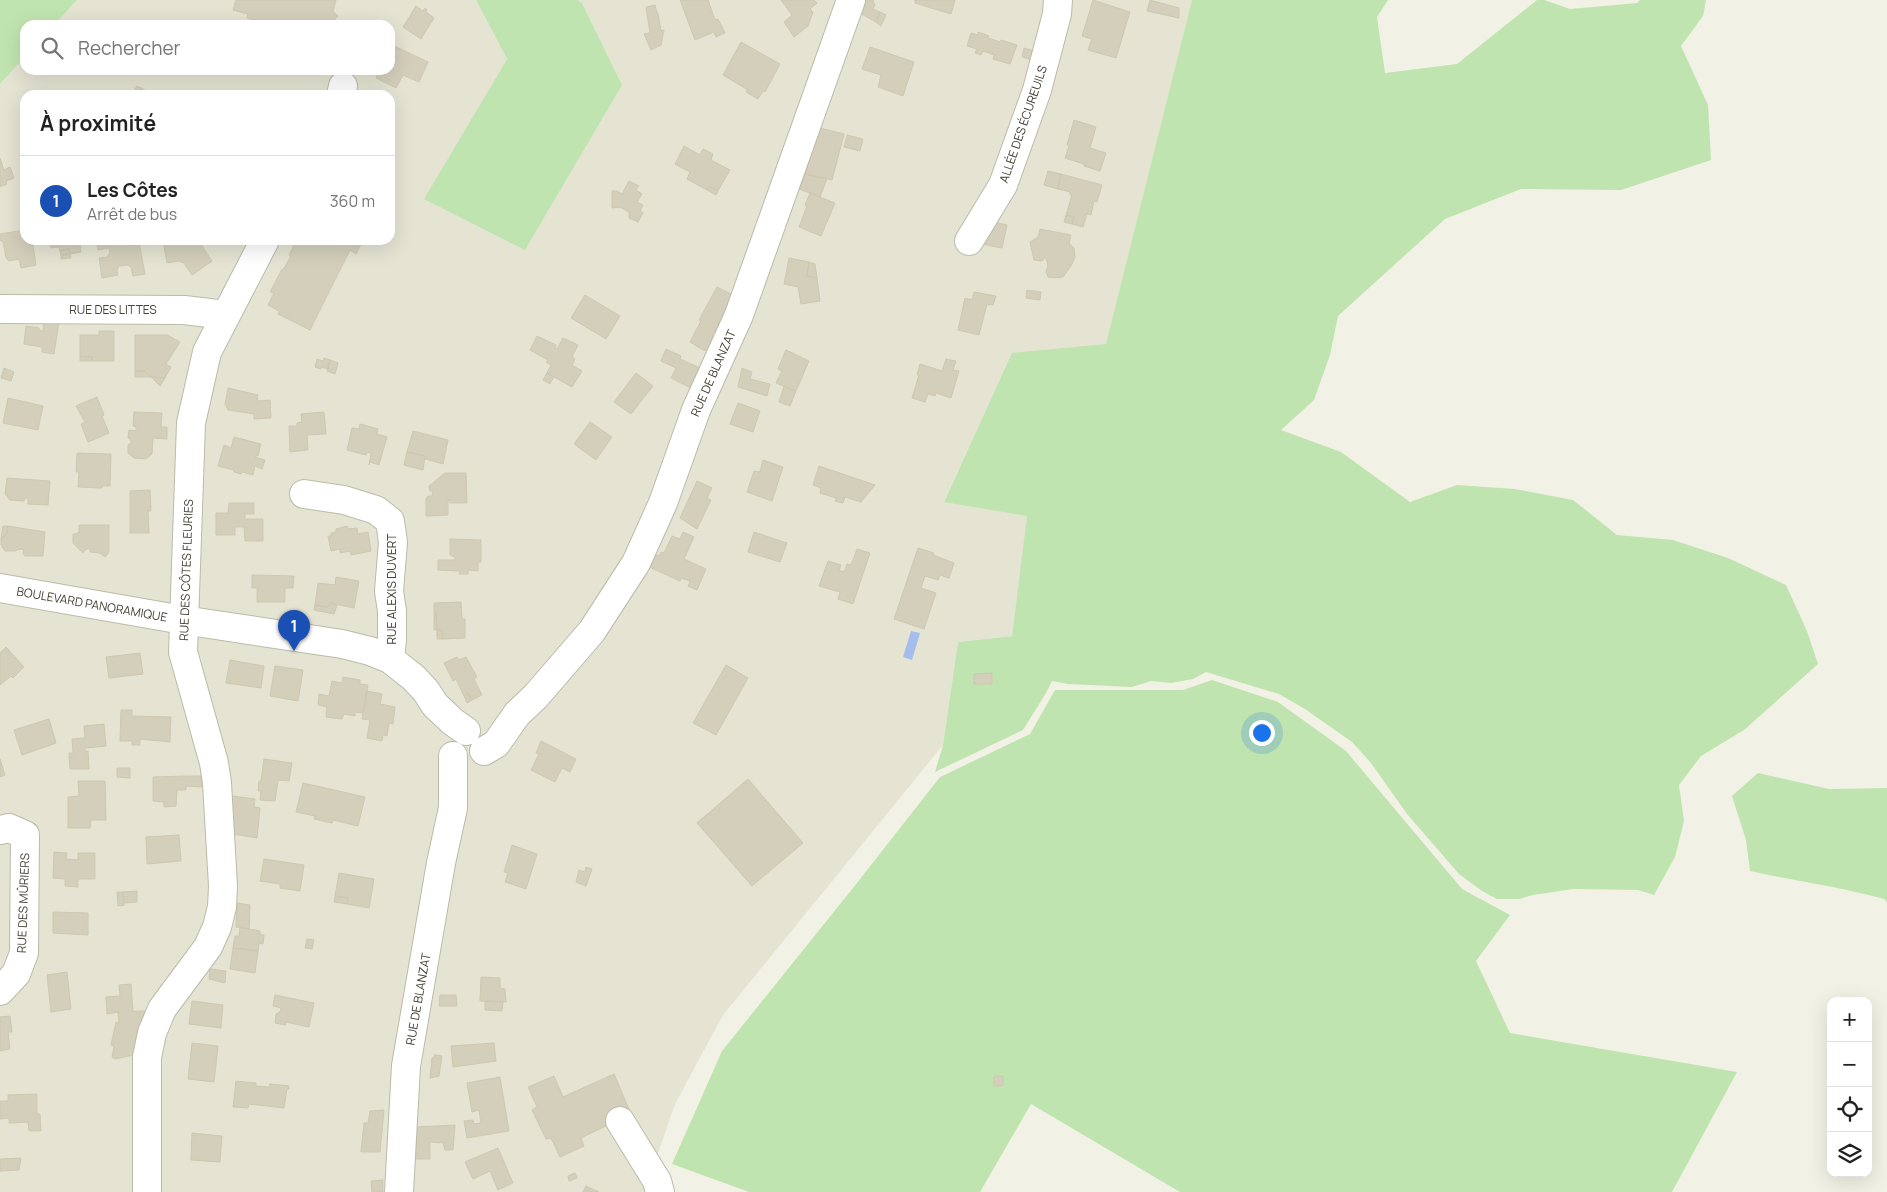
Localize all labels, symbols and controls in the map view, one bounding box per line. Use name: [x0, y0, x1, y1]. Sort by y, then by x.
search box: [20, 20, 395, 75]
icon: search: [38, 34, 66, 62]
text: Rechercher: [78, 35, 180, 61]
street label: ALLÉE DES ÉCUREUILS: [995, 63, 1051, 185]
text: À proximité: [40, 109, 156, 137]
text: Les Côtes: [87, 177, 178, 203]
text: 1: [52, 190, 60, 212]
text: 360 m: [330, 190, 375, 212]
text: Arrêt de bus: [87, 203, 177, 225]
street label: RUE DES LITTES: [69, 301, 157, 318]
street label: RUE DE BLANZAT: [686, 326, 740, 419]
street label: RUE DES CÔTES FLEURIES: [175, 499, 197, 641]
street label: RUE ALEXIS DUVERT: [383, 533, 400, 644]
street label: BOULEVARD PANORAMIQUE: [15, 582, 169, 626]
pin: 1: [278, 610, 310, 651]
your location: [1249, 720, 1275, 746]
street label: RUE DES MÛRIERS: [13, 853, 33, 953]
street label: RUE DE BLANZAT: [402, 951, 435, 1046]
map controls: [1827, 997, 1872, 1177]
button: +: [1827, 997, 1872, 1042]
button: −: [1827, 1042, 1872, 1087]
button: locate: [1827, 1087, 1872, 1132]
button: layers: [1827, 1132, 1872, 1177]

